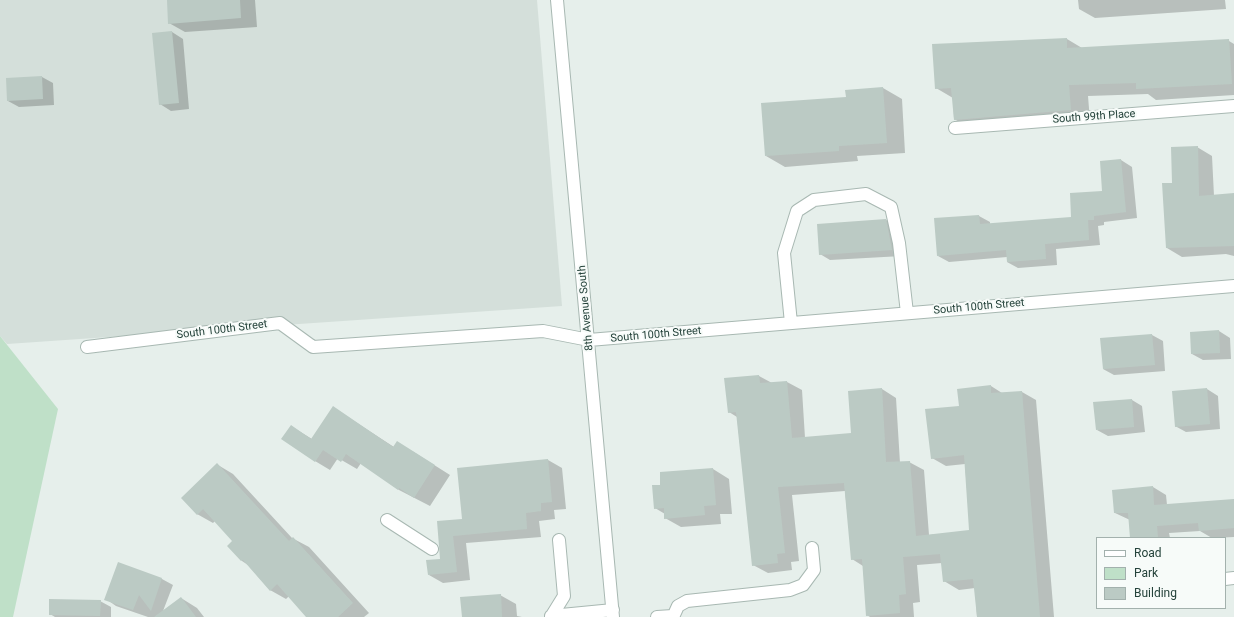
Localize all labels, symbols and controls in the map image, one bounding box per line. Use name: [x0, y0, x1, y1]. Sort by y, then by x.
street label: South 99th Place: [1052, 108, 1136, 126]
street label: 8th Avenue South: [576, 265, 596, 351]
street label: South 100th Street: [933, 296, 1025, 318]
street label: South 100th Street: [176, 318, 268, 342]
street label: South 100th Street: [610, 324, 702, 346]
legend: [1096, 537, 1226, 609]
text: Road: [1134, 546, 1162, 560]
text: Park: [1134, 566, 1158, 580]
text: Building: [1134, 586, 1177, 600]

